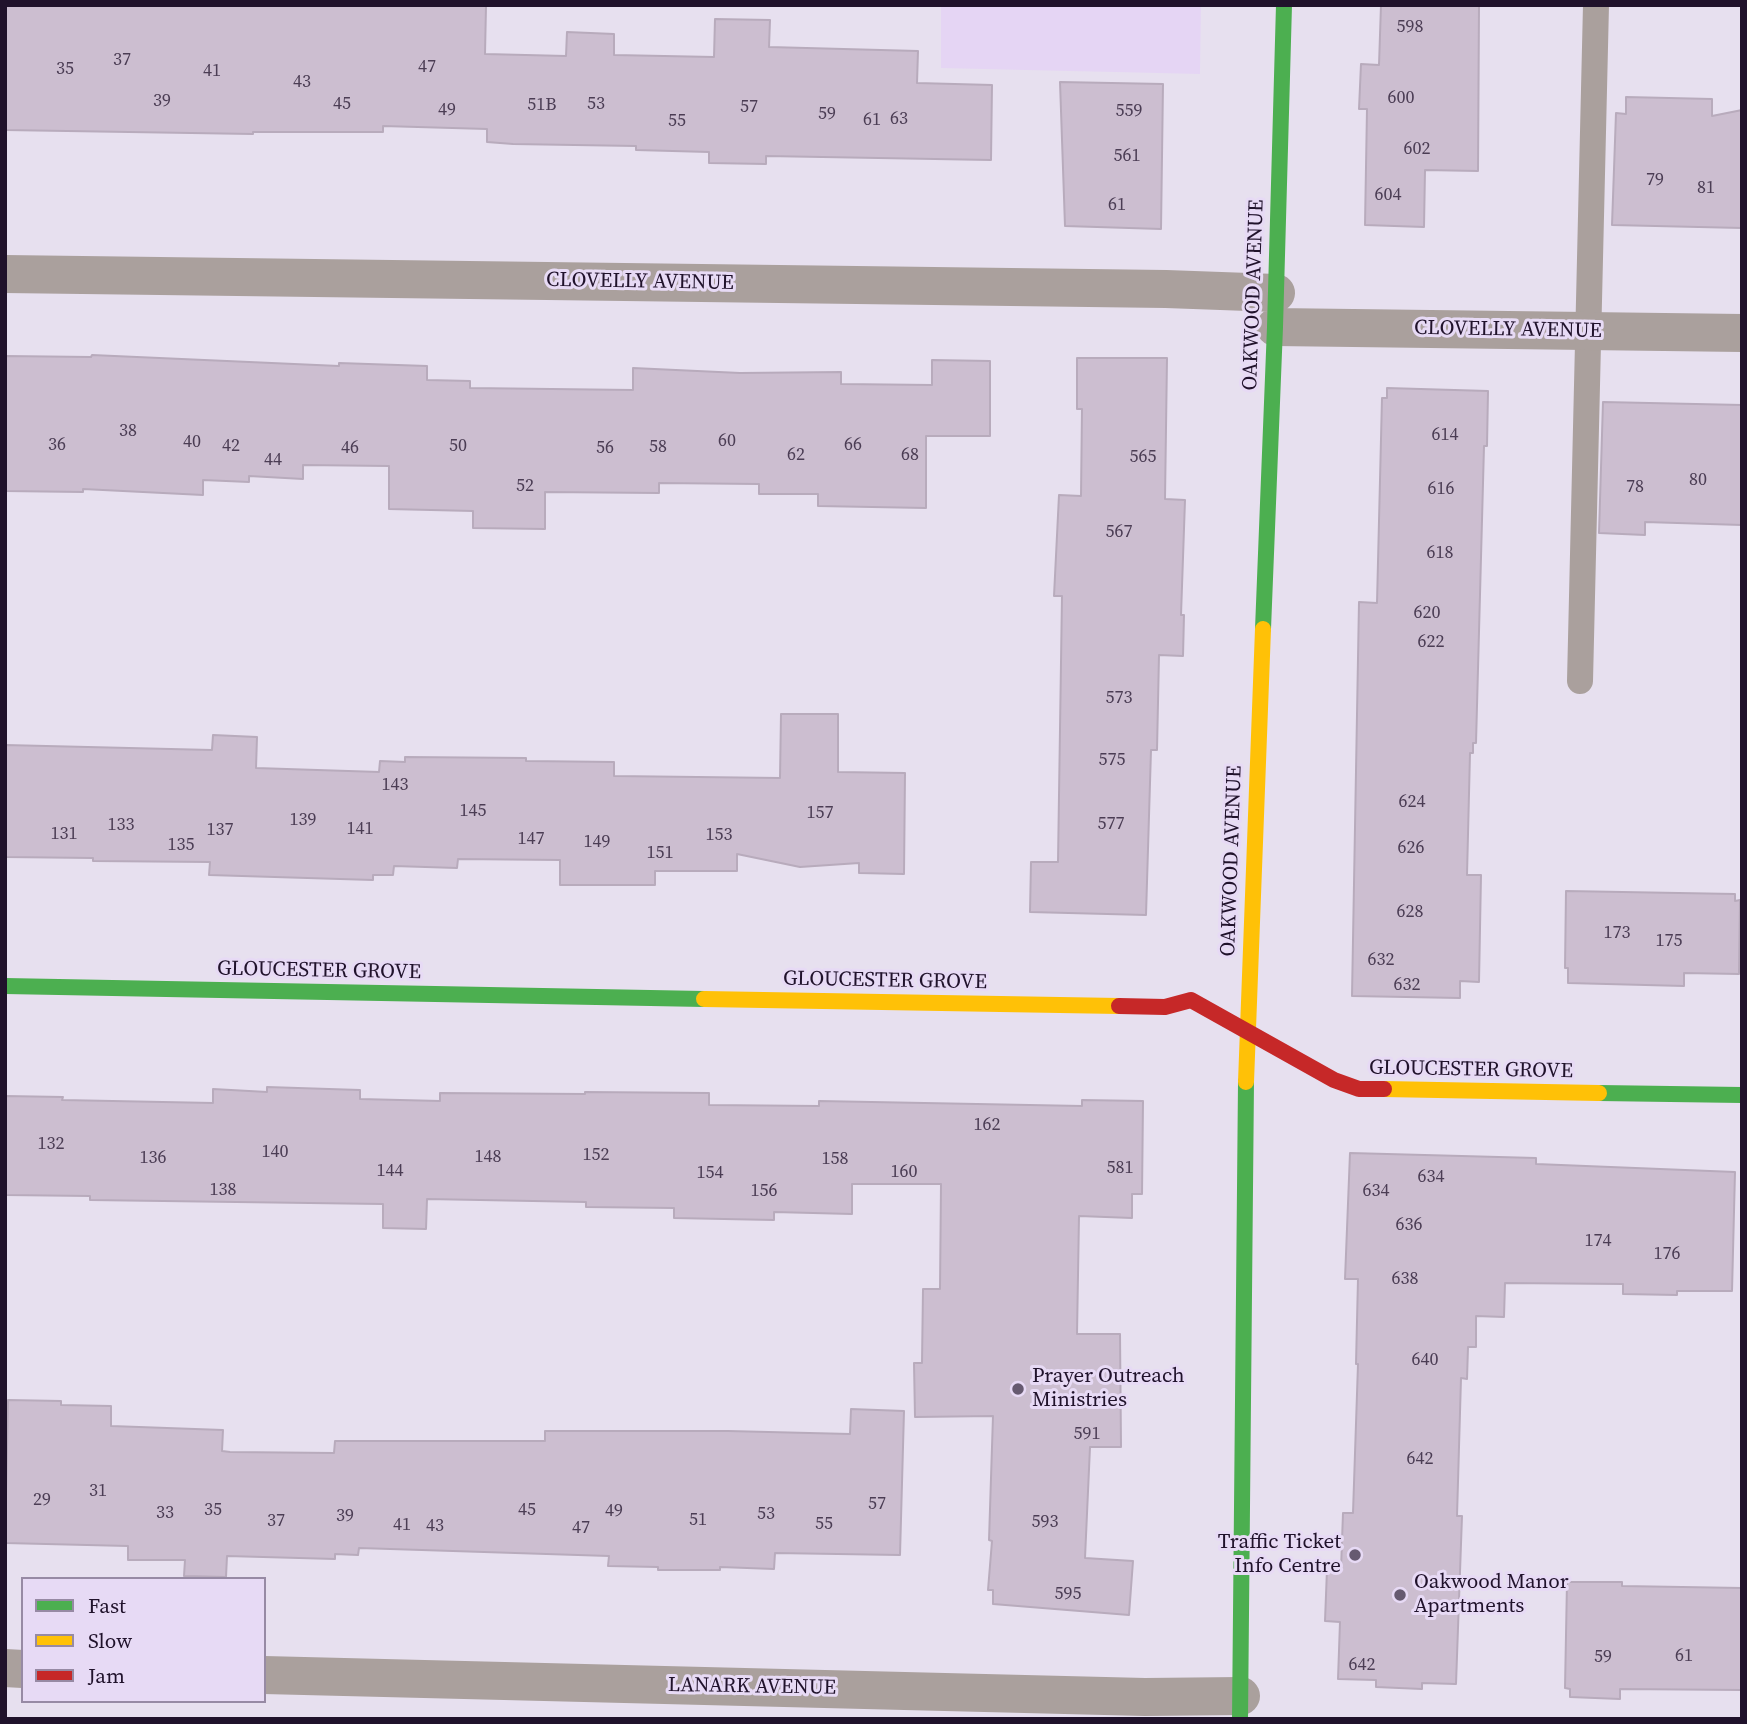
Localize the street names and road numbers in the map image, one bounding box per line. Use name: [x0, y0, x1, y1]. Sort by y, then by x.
street label: OAKWOOD AVENUE: [1238, 199, 1270, 391]
street label: CLOVELLY AVENUE: [546, 268, 734, 296]
street label: CLOVELLY AVENUE: [1414, 316, 1602, 344]
street label: OAKWOOD AVENUE: [1216, 765, 1248, 957]
street label: GLOUCESTER GROVE: [217, 957, 421, 985]
street label: GLOUCESTER GROVE: [783, 967, 987, 995]
street label: GLOUCESTER GROVE: [1369, 1056, 1573, 1084]
street label: LANARK AVENUE: [668, 1673, 836, 1701]

